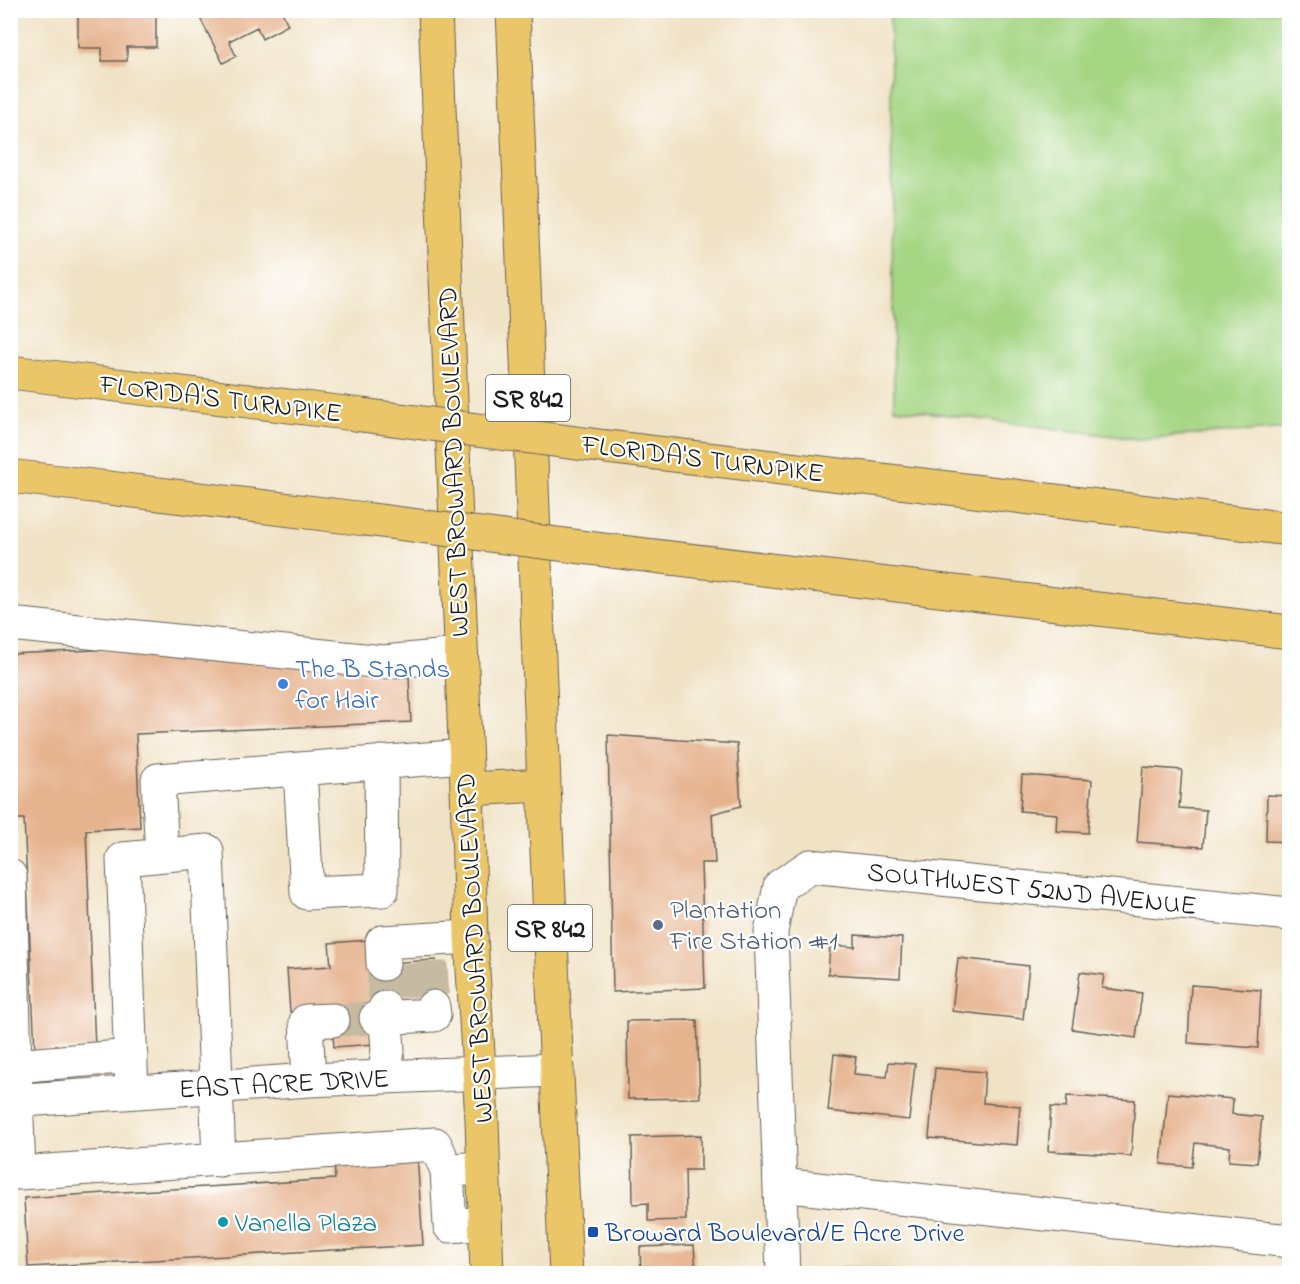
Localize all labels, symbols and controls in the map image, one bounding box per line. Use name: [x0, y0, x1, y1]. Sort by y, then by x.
street label: WEST BROWARD BOULEVARD: [430, 286, 481, 638]
street label: FLORIDA'S TURNPIKE: [96, 366, 344, 435]
road number: SR 842: [486, 375, 570, 421]
street label: FLORIDA'S TURNPIKE: [578, 426, 826, 495]
place label: The B Stands for Hair: [295, 651, 450, 721]
marker: The B Stands for Hair: [276, 677, 290, 691]
street label: WEST BROWARD BOULEVARD: [448, 772, 505, 1124]
street label: SOUTHWEST 52ND AVENUE: [865, 854, 1198, 927]
place label: Plantation Fire Station #1: [669, 892, 838, 962]
road number: SR 842: [508, 905, 592, 951]
marker: Plantation Fire Station #1: [651, 918, 665, 932]
street label: EAST ACRE DRIVE: [178, 1061, 390, 1110]
place label: Vanella Plaza: [234, 1205, 377, 1244]
marker: Vanella Plaza: [216, 1215, 230, 1229]
place label: Broward Boulevard/E Acre Drive: [604, 1215, 966, 1254]
marker: Broward Boulevard/E Acre Drive: [586, 1225, 600, 1239]

